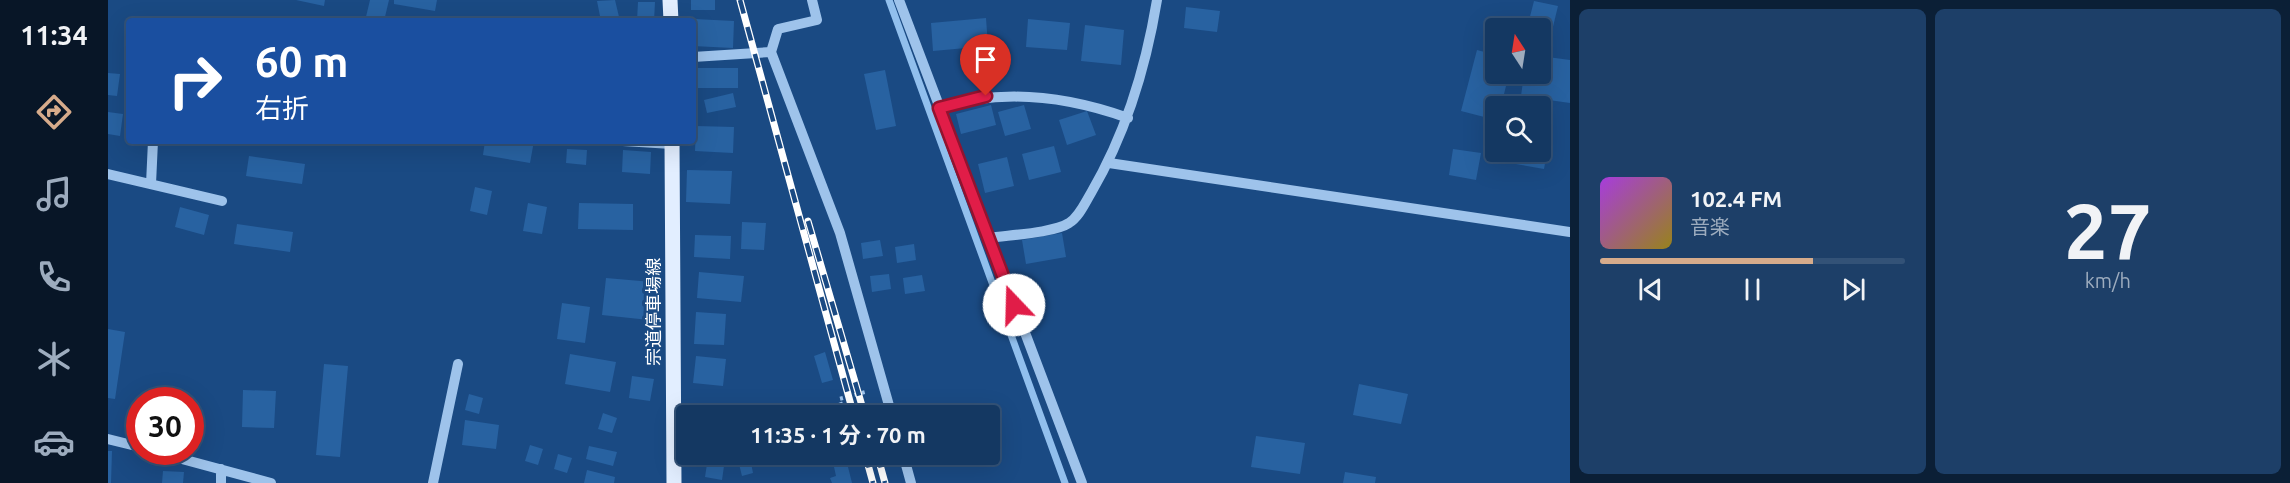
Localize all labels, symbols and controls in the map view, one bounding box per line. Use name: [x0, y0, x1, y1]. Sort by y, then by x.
north arrow: [1485, 18, 1551, 84]
map controls: [1485, 18, 1551, 162]
text: 11:34: [20, 20, 88, 50]
pin: [960, 34, 1011, 96]
text: 60 m: [255, 38, 349, 85]
icon: right: [156, 42, 234, 120]
icon: arrive: [969, 43, 1002, 76]
icon: directions: [33, 91, 75, 133]
text: 右折: [255, 93, 309, 123]
button: search: [1485, 96, 1551, 162]
icon: music: [33, 173, 75, 215]
text: 102.4 FM: [1690, 186, 1782, 211]
text: 27: [2064, 186, 2152, 274]
text: 音楽: [1690, 215, 1730, 238]
icon: phone: [33, 256, 75, 298]
street label: 宗道停車場線: [643, 258, 663, 366]
text: km/h: [2085, 269, 2131, 292]
position arrow: [982, 273, 1046, 337]
icon: previous: [1634, 273, 1667, 306]
icon: pause: [1736, 273, 1769, 306]
icon: next: [1837, 273, 1870, 306]
icon: climate: [33, 338, 75, 380]
speed limit sign: 30: [126, 387, 204, 465]
icon: car: [33, 421, 75, 463]
text: 11:35 · 1 分 · 70 m: [750, 422, 926, 447]

